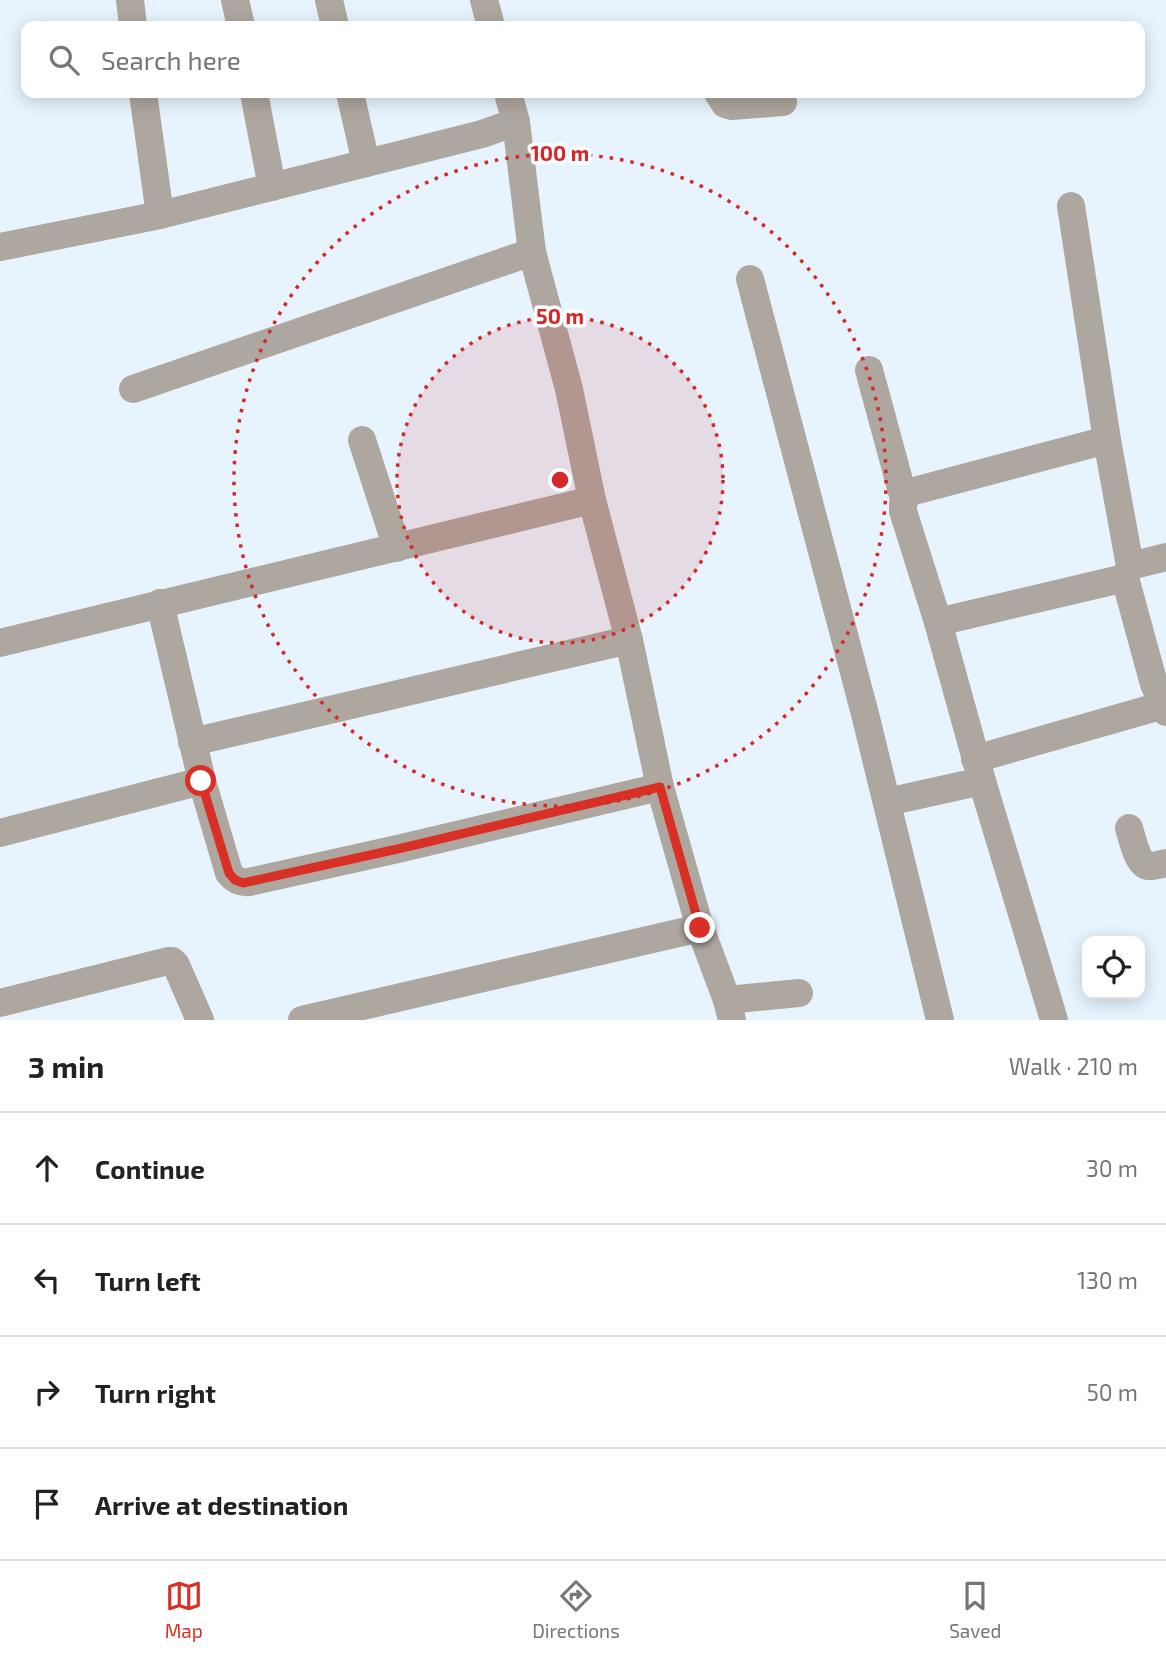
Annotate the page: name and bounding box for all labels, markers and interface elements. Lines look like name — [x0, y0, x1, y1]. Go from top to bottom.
search box — [21, 21, 1145, 98]
icon: search — [45, 41, 83, 79]
text: Search here — [101, 44, 241, 75]
text: 100 m — [531, 140, 589, 165]
text: 50 m — [536, 303, 584, 328]
centre of rings — [548, 468, 572, 492]
route start — [185, 765, 216, 796]
route end — [684, 912, 715, 943]
map controls — [1082, 936, 1145, 999]
button: locate — [1082, 936, 1145, 999]
text: 3 min — [28, 1048, 104, 1084]
text: Walk · 210 m — [1009, 1052, 1138, 1080]
icon: ahead — [28, 1149, 66, 1187]
text: Continue — [95, 1153, 205, 1184]
text: 30 m — [1086, 1154, 1138, 1182]
icon: left — [28, 1261, 66, 1299]
text: Turn left — [95, 1265, 201, 1296]
text: 130 m — [1077, 1266, 1138, 1294]
icon: right — [28, 1373, 66, 1411]
text: Turn right — [95, 1377, 216, 1408]
text: 50 m — [1087, 1378, 1138, 1406]
icon: arrive — [28, 1485, 66, 1523]
text: Arrive at destination — [95, 1489, 348, 1520]
tab: Map — [165, 1577, 203, 1642]
tab: Directions — [532, 1577, 620, 1642]
tab: Saved — [949, 1577, 1001, 1642]

